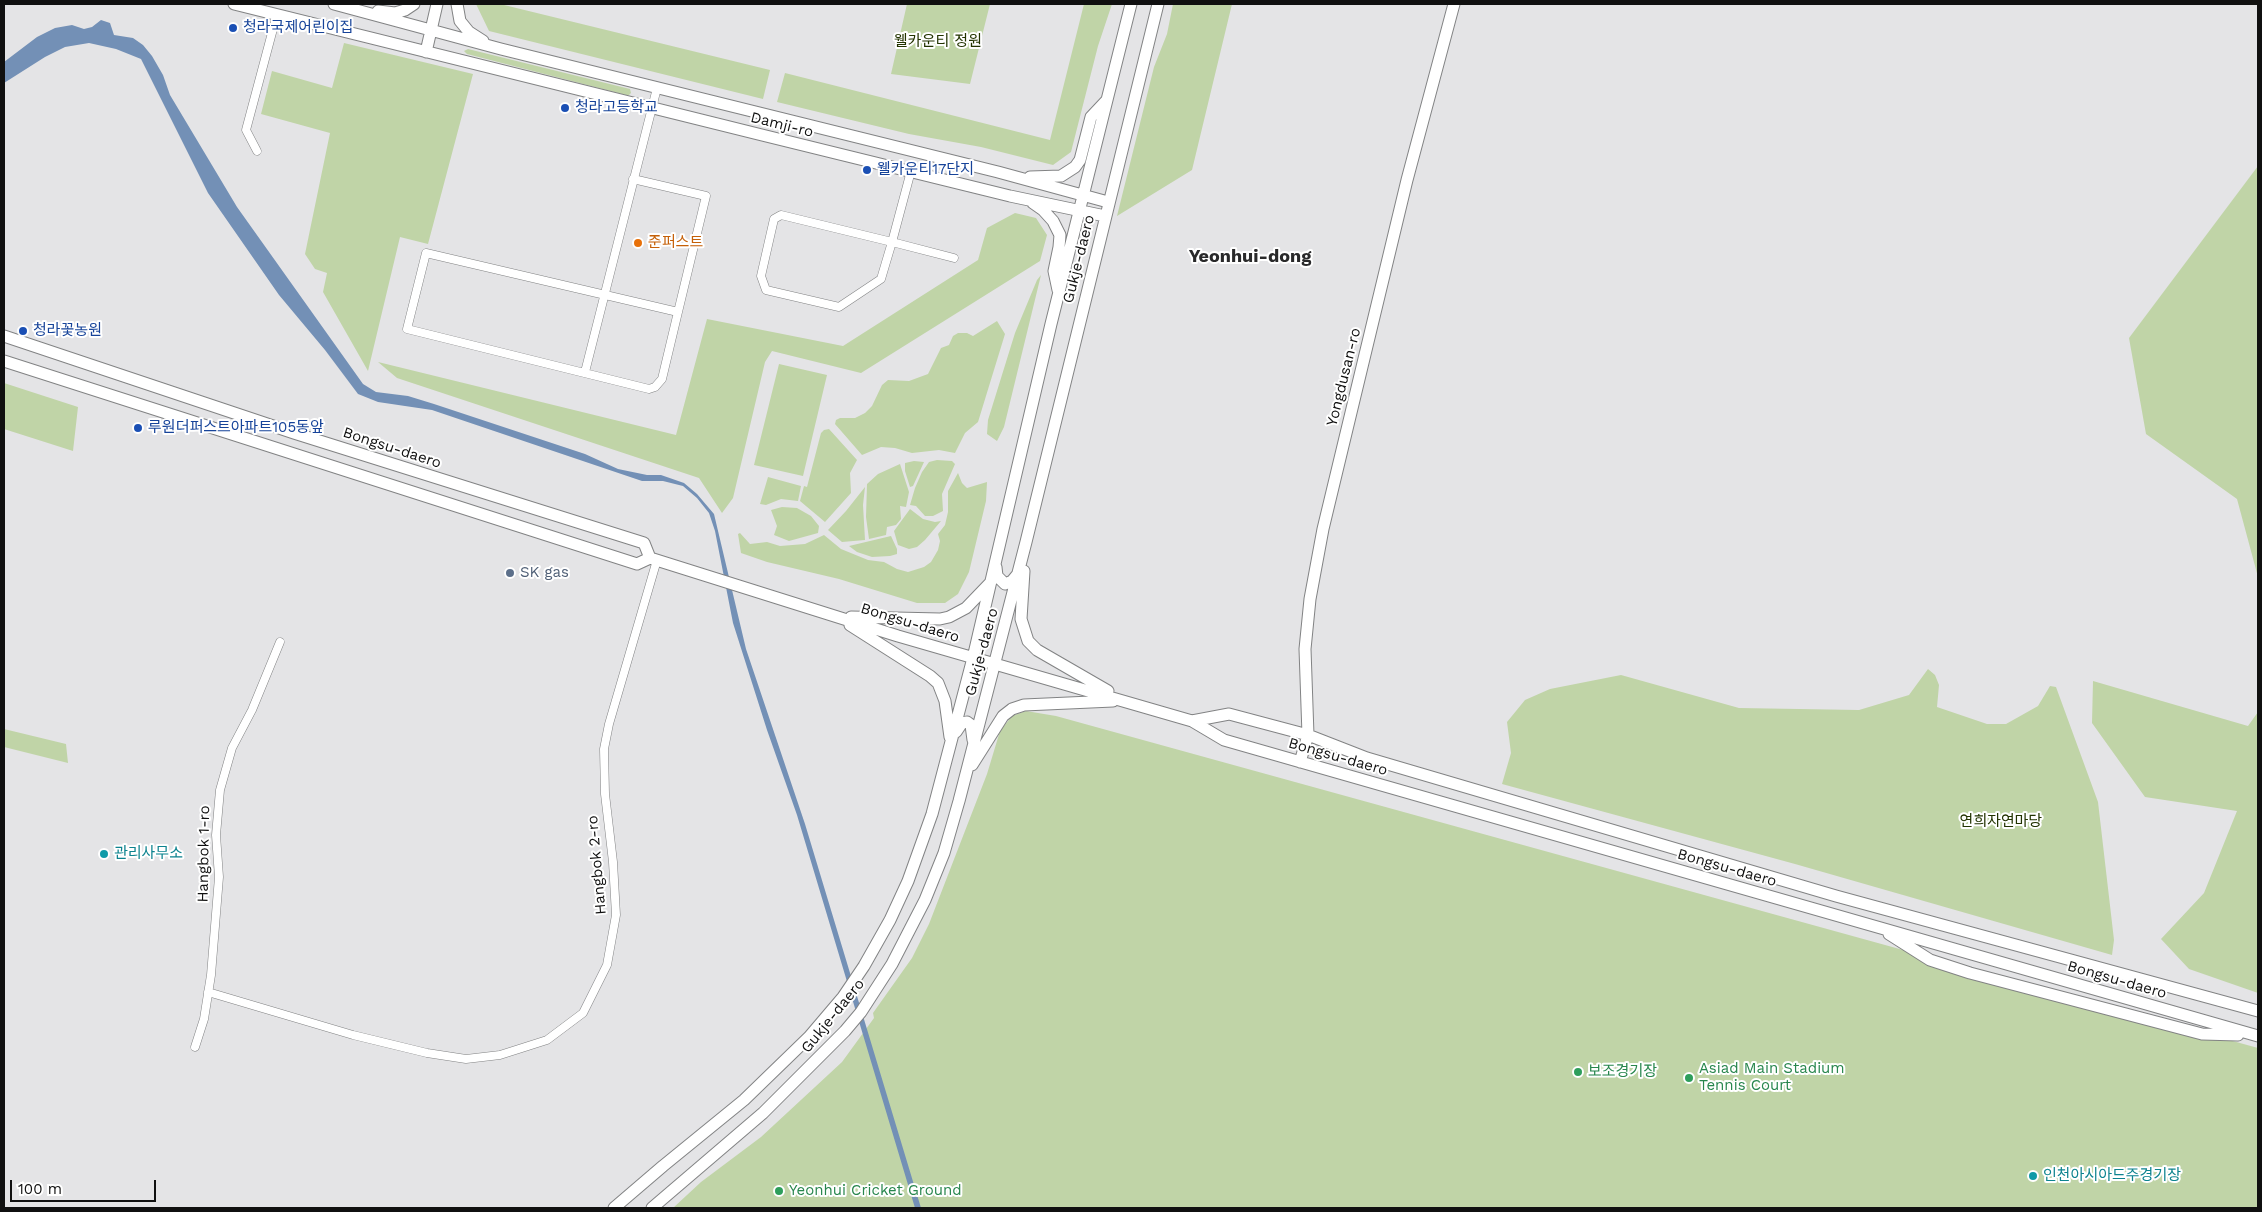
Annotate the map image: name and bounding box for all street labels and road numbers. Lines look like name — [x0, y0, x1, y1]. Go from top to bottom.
street label: Damji-ro — [749, 109, 815, 141]
street label: Gukje-daero — [1059, 213, 1099, 305]
street label: Yongdusan-ro — [1323, 326, 1365, 428]
street label: Bongsu-daero — [341, 424, 443, 472]
street label: Bongsu-daero — [858, 599, 962, 647]
street label: Gukje-daero — [962, 606, 1002, 698]
street label: Bongsu-daero — [1286, 734, 1390, 780]
street label: Hangbok 1-ro — [194, 805, 214, 903]
street label: Hangbok 2-ro — [584, 815, 610, 915]
street label: Bongsu-daero — [1675, 845, 1779, 891]
street label: Bongsu-daero — [2065, 957, 2169, 1003]
street label: Gukje-daero — [798, 975, 868, 1057]

